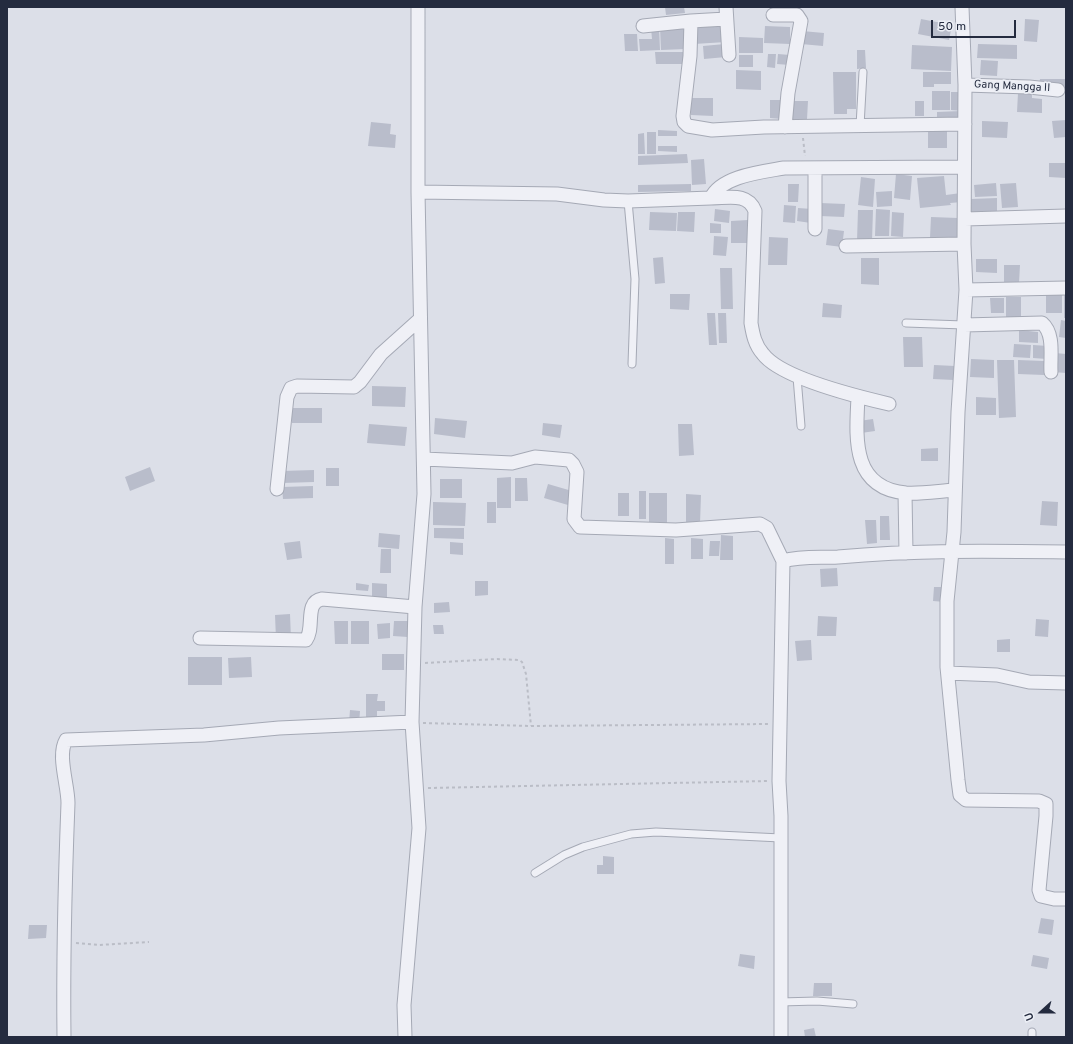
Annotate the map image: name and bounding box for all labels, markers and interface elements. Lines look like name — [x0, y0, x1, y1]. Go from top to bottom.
scale bar — [933, 12, 1018, 38]
text: 50 m — [938, 19, 966, 35]
street label: Gang Mangga II — [974, 78, 1050, 96]
north arrow — [1021, 992, 1061, 1032]
text: U — [1022, 1010, 1038, 1022]

